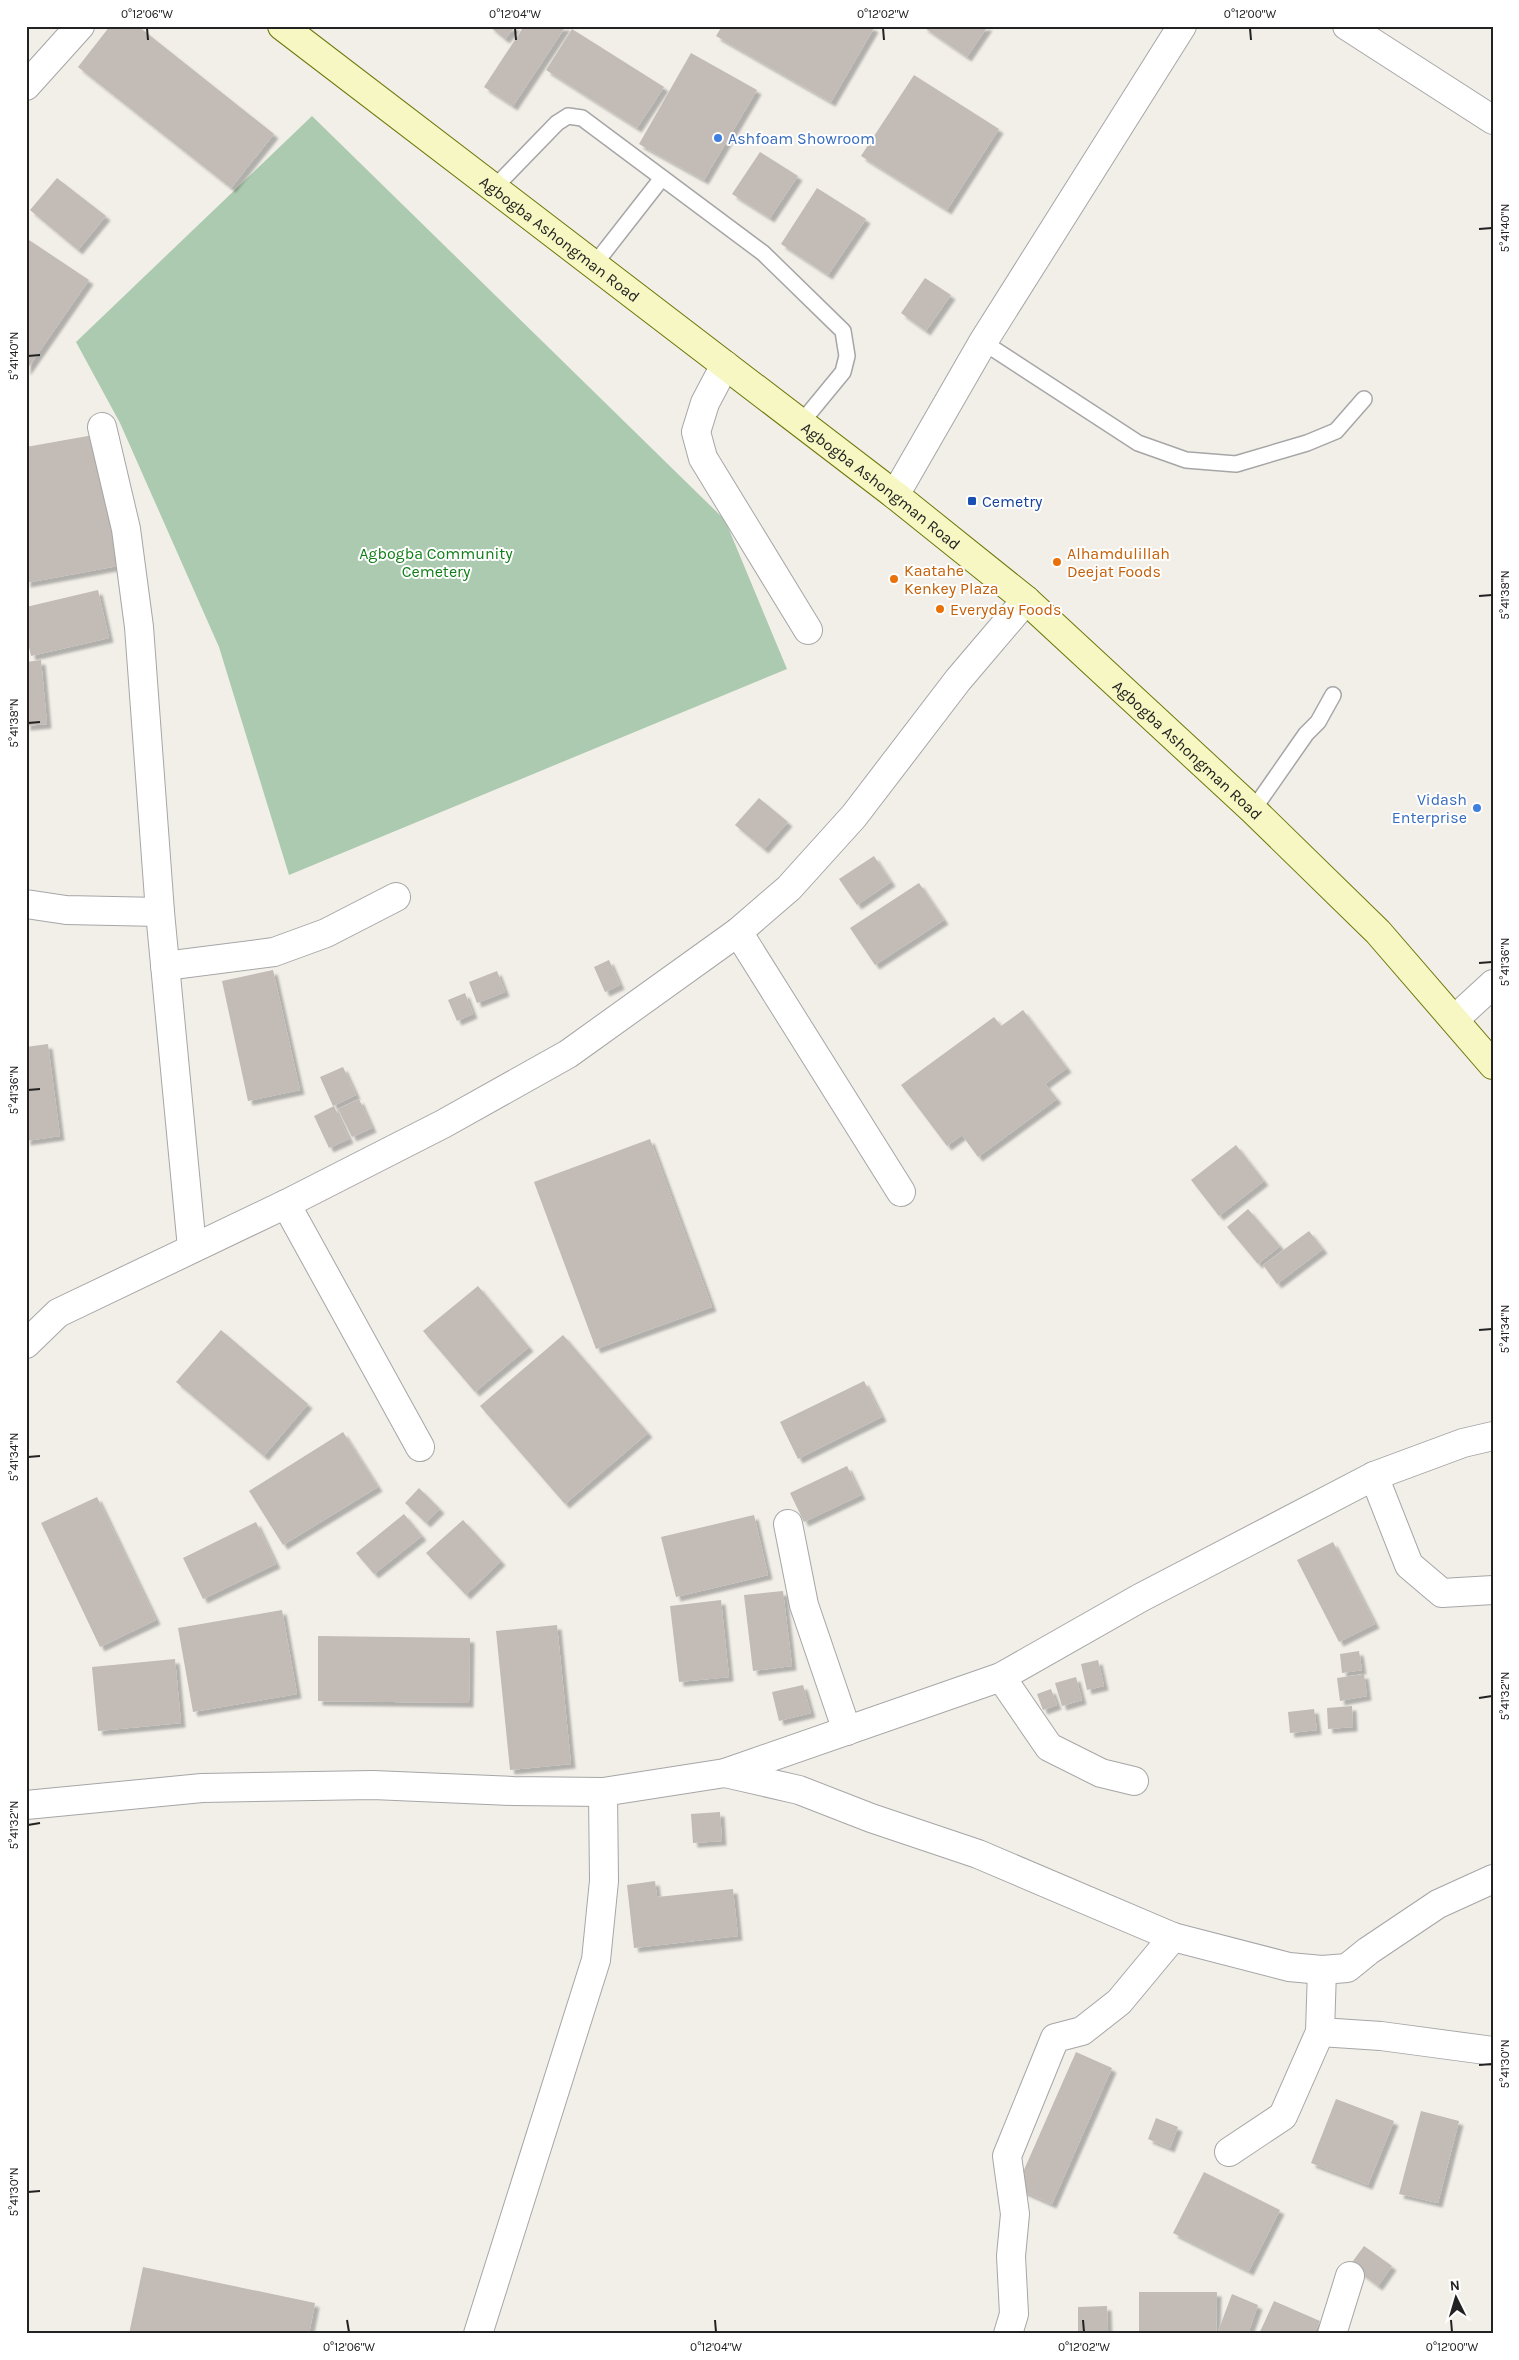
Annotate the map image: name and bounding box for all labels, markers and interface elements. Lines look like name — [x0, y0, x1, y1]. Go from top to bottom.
text: 0°12'06"W — [121, 7, 173, 21]
text: 0°12'04"W — [489, 7, 541, 21]
text: 0°12'02"W — [857, 7, 909, 21]
text: 0°12'00"W — [1224, 7, 1276, 21]
place label: Ashfoam Showroom — [728, 129, 875, 148]
marker: Ashfoam Showroom — [712, 132, 724, 144]
street label: Agbogba Ashongman Road — [476, 171, 644, 306]
text: 5°41'40"N — [1498, 204, 1512, 252]
text: 5°41'40"N — [7, 332, 21, 380]
street label: Agbogba Ashongman Road — [798, 418, 964, 553]
place label: Cemetry — [982, 492, 1043, 511]
marker: Cemetry — [966, 495, 978, 507]
park label: Agbogba Community Cemetery — [359, 544, 513, 581]
place label: Alhamdulillah Deejat Foods — [1067, 544, 1170, 581]
marker: Alhamdulillah Deejat Foods — [1051, 556, 1063, 568]
place label: Kaatahe Kenkey Plaza — [904, 561, 999, 598]
text: 5°41'38"N — [1498, 570, 1512, 620]
marker: Kaatahe Kenkey Plaza — [888, 573, 900, 585]
place label: Everyday Foods — [950, 600, 1061, 619]
marker: Everyday Foods — [934, 603, 946, 615]
street label: Agbogba Ashongman Road — [1109, 676, 1266, 823]
text: 5°41'38"N — [7, 698, 21, 748]
place label: Vidash Enterprise — [1392, 790, 1467, 827]
marker: Vidash Enterprise — [1471, 802, 1483, 814]
text: 5°41'36"N — [1498, 938, 1512, 986]
text: 5°41'36"N — [7, 1066, 21, 1114]
text: 5°41'34"N — [1498, 1305, 1512, 1353]
text: 5°41'34"N — [7, 1433, 21, 1481]
text: 5°41'32"N — [1498, 1671, 1512, 1721]
text: 5°41'32"N — [7, 1800, 21, 1850]
text: 5°41'30"N — [1498, 2039, 1512, 2089]
text: 5°41'30"N — [7, 2167, 21, 2217]
north arrow — [1432, 2272, 1482, 2322]
text: N — [1449, 2277, 1461, 2294]
text: 0°12'06"W — [323, 2340, 375, 2354]
text: 0°12'04"W — [690, 2340, 742, 2354]
text: 0°12'02"W — [1058, 2340, 1110, 2354]
text: 0°12'00"W — [1426, 2340, 1478, 2354]

